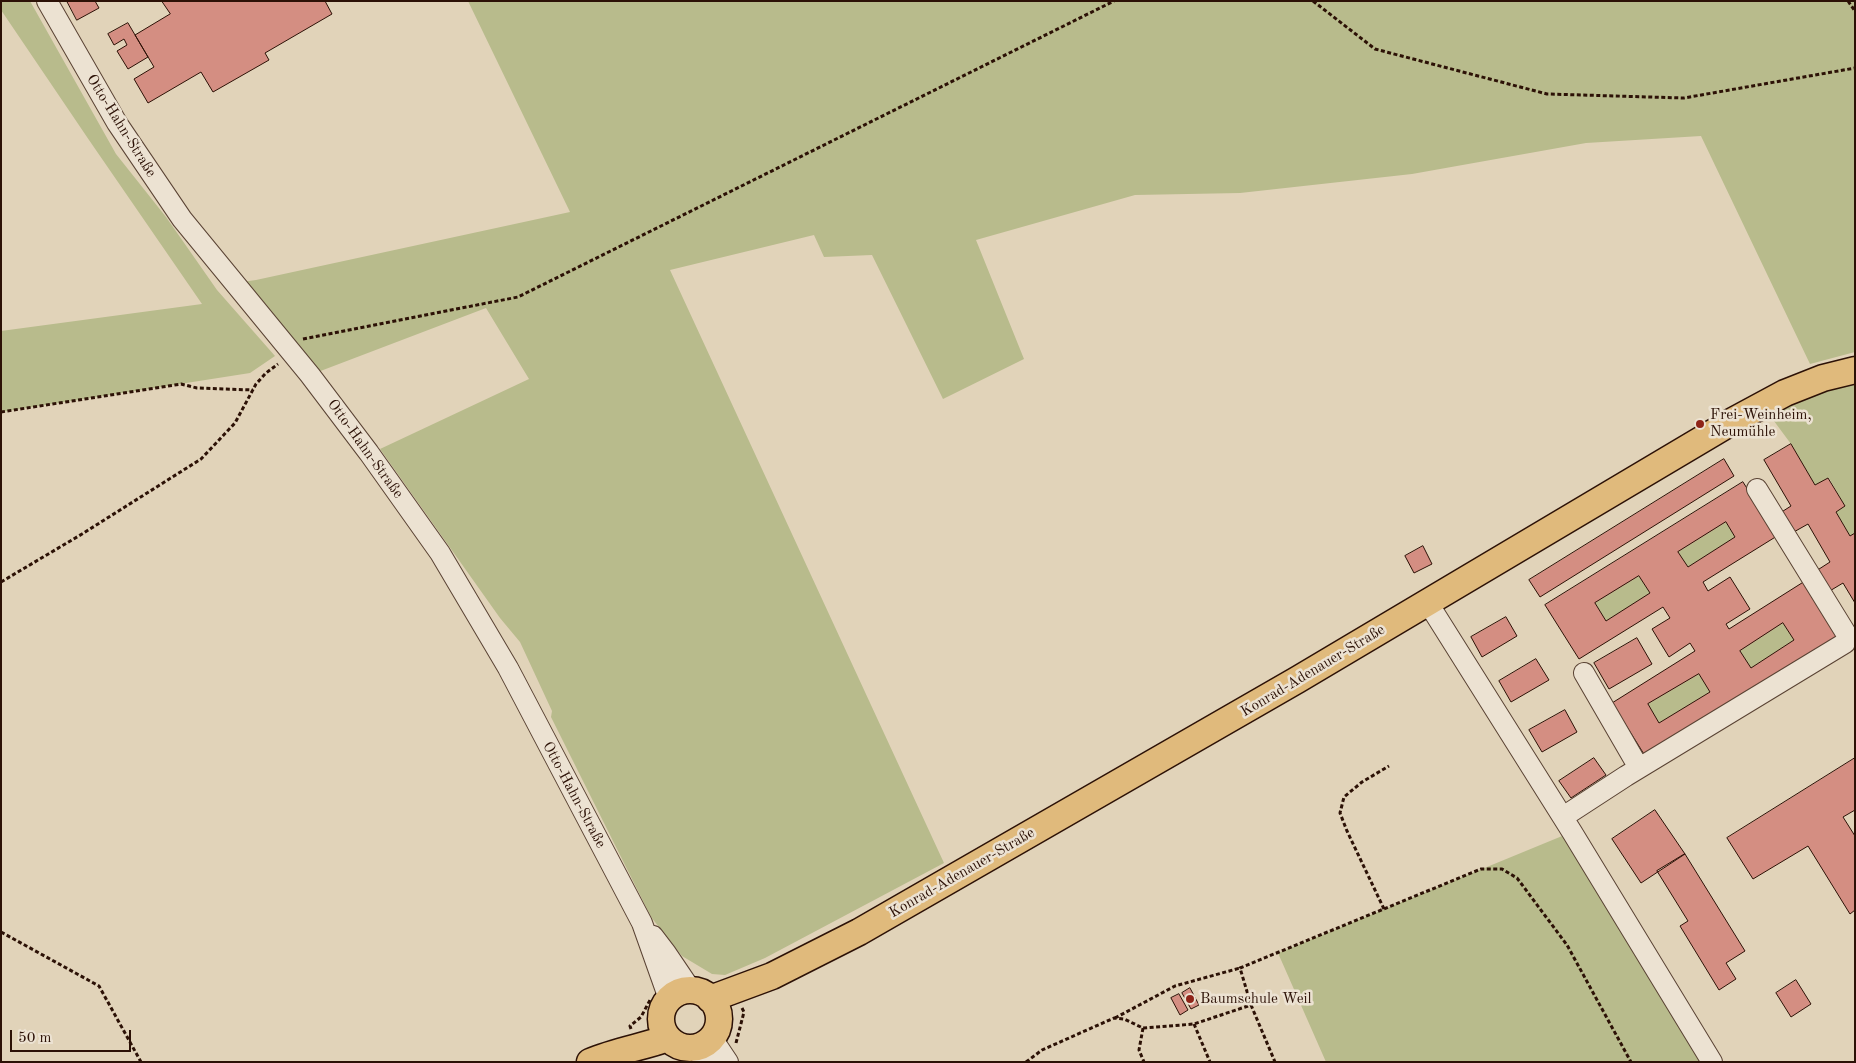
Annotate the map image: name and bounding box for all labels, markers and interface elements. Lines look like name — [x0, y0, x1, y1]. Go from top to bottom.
street label: Otto-Hahn-Straße — [82, 71, 160, 181]
street label: Otto-Hahn-Straße — [323, 396, 407, 502]
place label: Frei-Weinheim, Neumühle — [1710, 406, 1812, 441]
marker: Frei-Weinheim, Neumühle — [1694, 418, 1706, 430]
street label: Konrad-Adenauer-Straße — [1238, 621, 1388, 721]
street label: Otto-Hahn-Straße — [538, 739, 610, 851]
street label: Konrad-Adenauer-Straße — [886, 824, 1038, 922]
place label: Baumschule Weil — [1200, 990, 1312, 1008]
marker: Baumschule Weil — [1184, 993, 1196, 1005]
scale bar — [12, 1020, 134, 1052]
text: 50 m — [18, 1031, 52, 1046]

